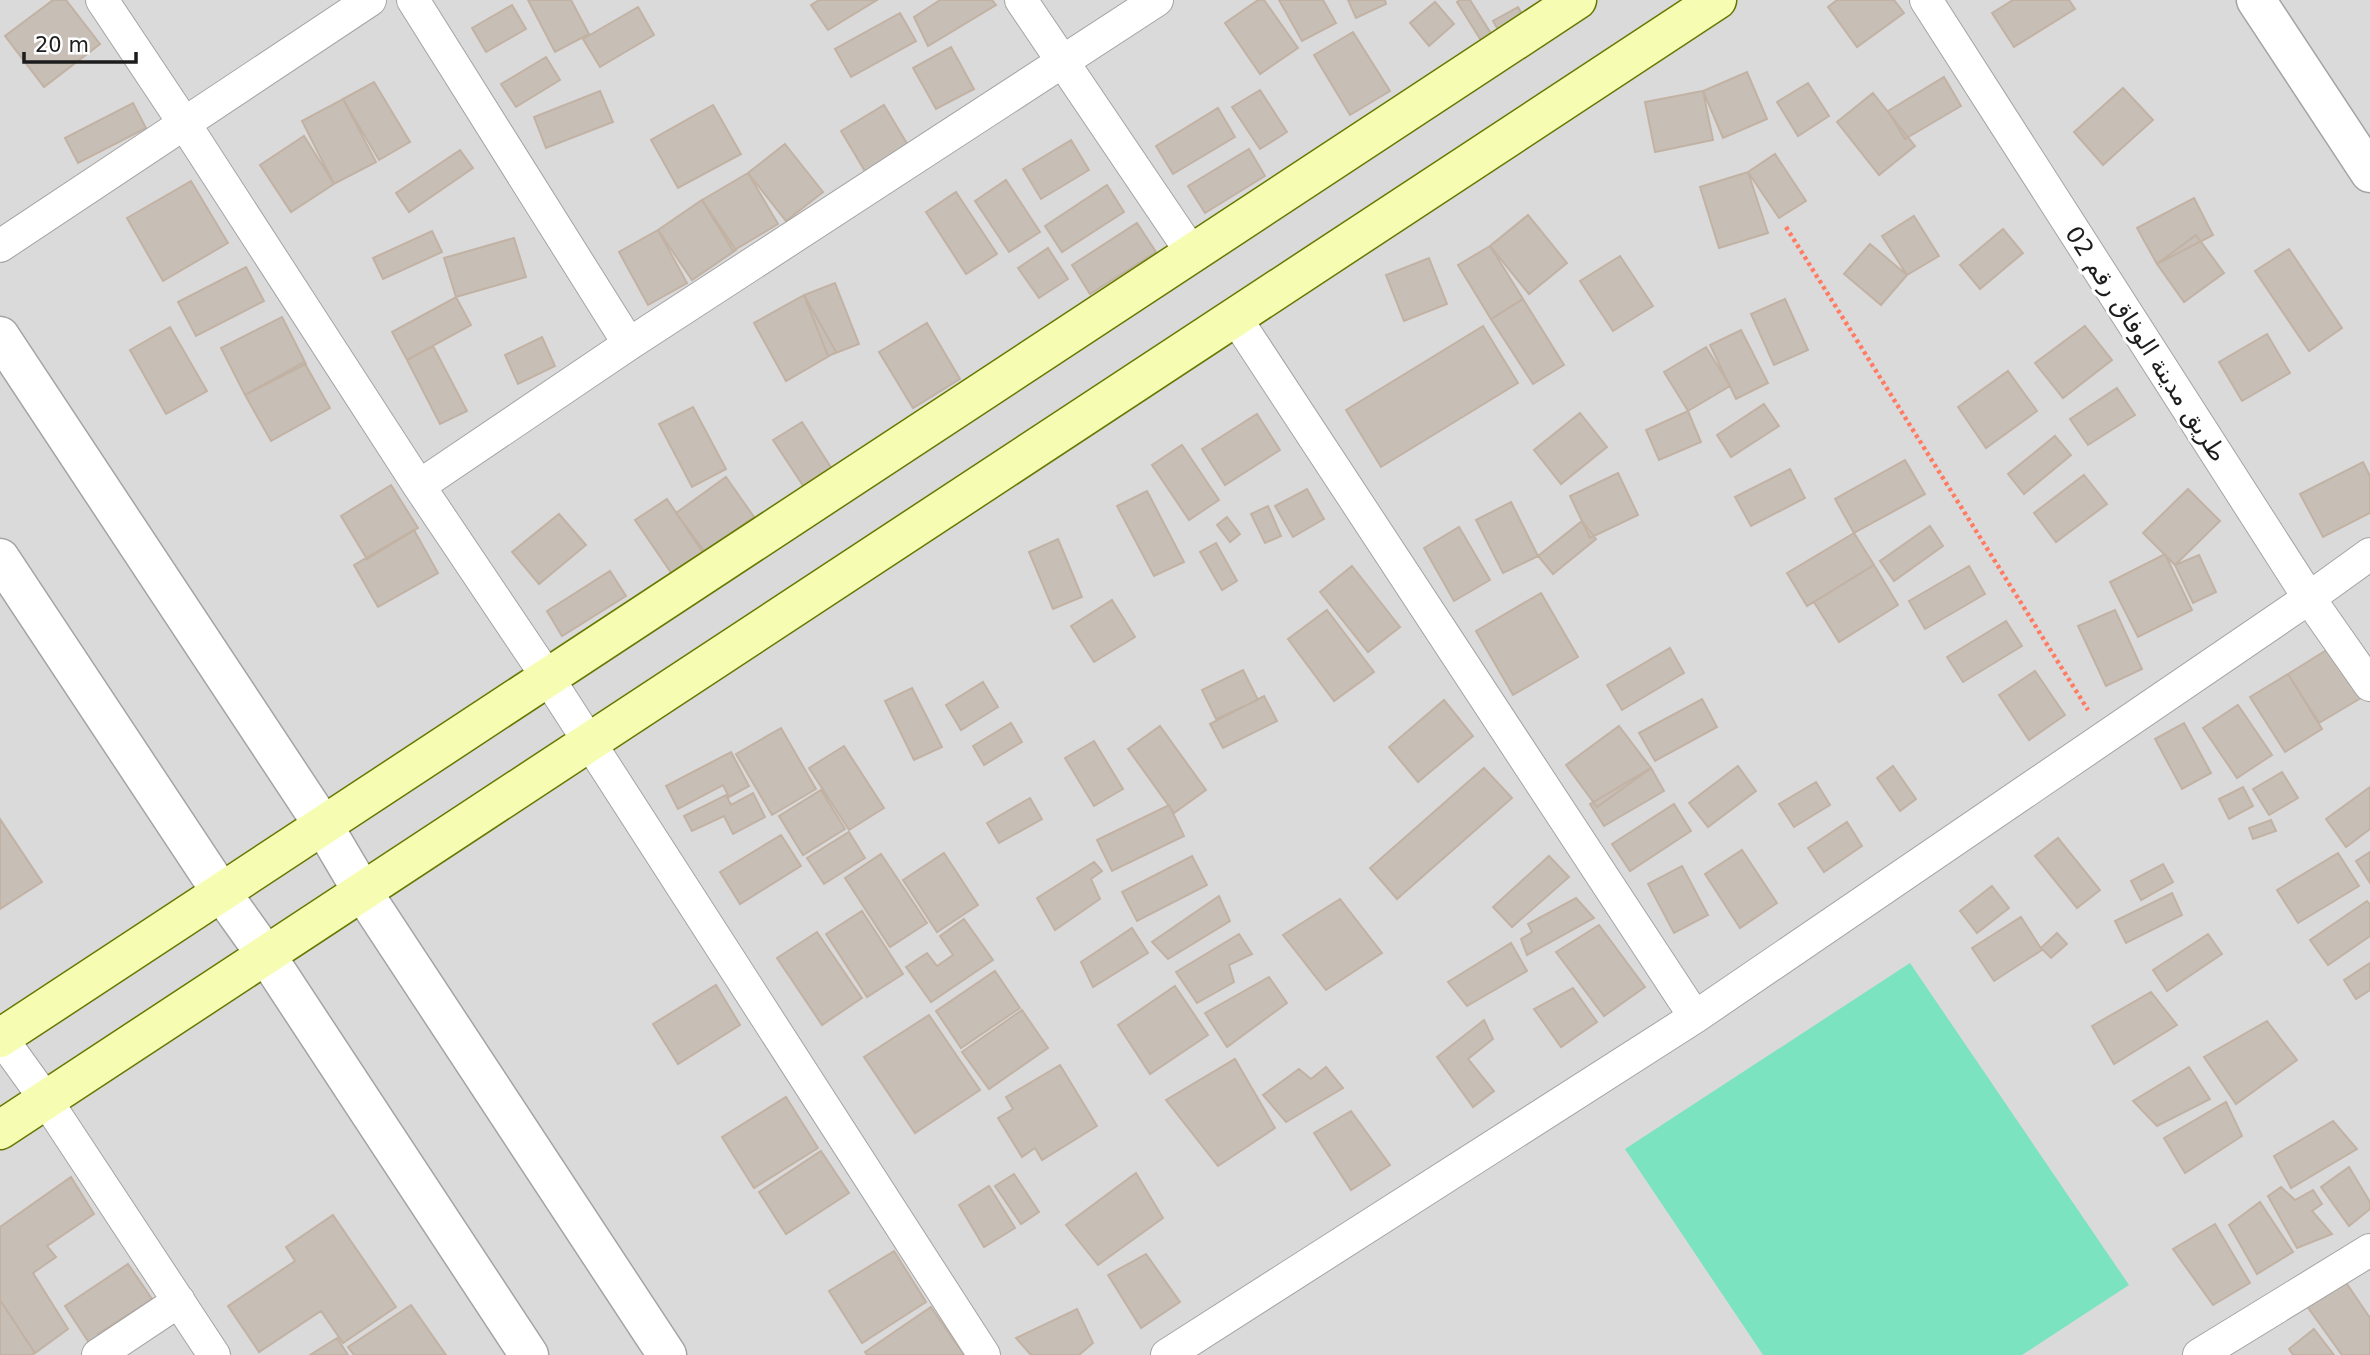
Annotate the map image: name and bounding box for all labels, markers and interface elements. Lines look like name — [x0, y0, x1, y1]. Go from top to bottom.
scale bar — [24, 21, 136, 65]
text: 20 m — [35, 33, 89, 57]
street label: طريق مدينة الوفاق رقم 02 — [2059, 221, 2233, 467]

